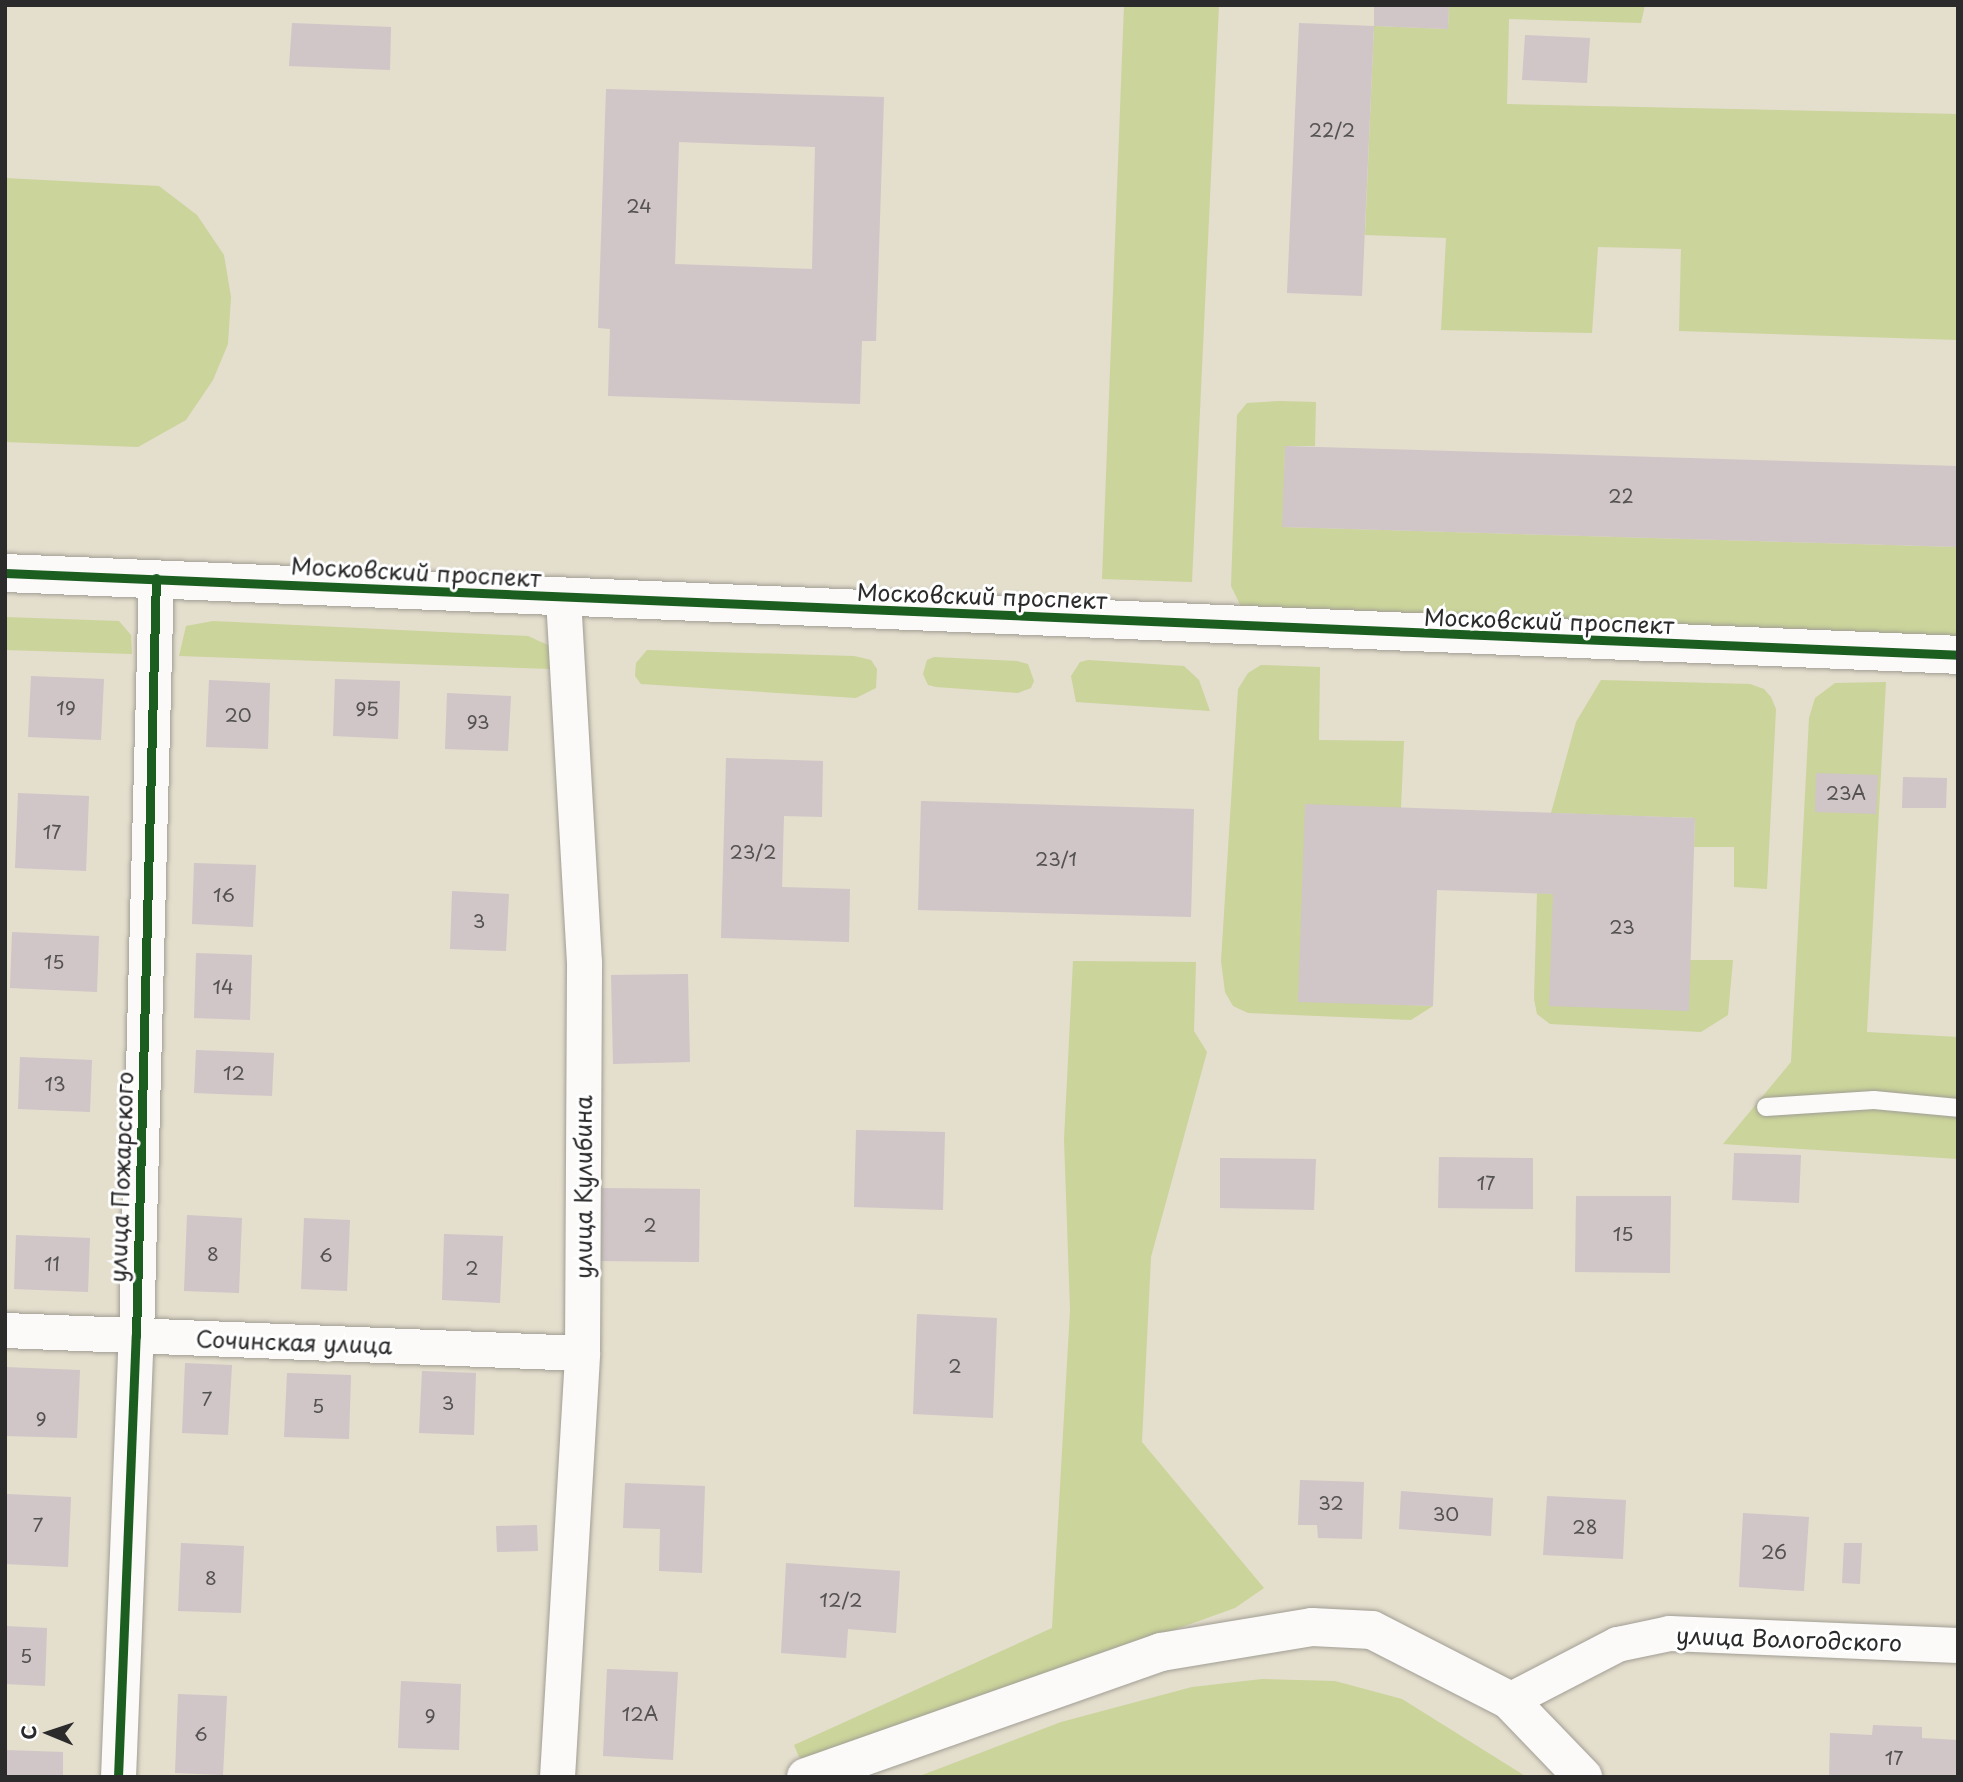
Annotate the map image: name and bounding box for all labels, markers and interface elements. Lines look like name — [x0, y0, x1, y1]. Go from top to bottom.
house number: 22/2 — [1309, 119, 1355, 141]
house number: 24 — [626, 195, 652, 217]
house number: 22 — [1608, 485, 1634, 507]
street label: Московский проспект — [290, 552, 542, 592]
street label: Московский проспект — [856, 578, 1108, 614]
street label: Московский проспект — [1423, 603, 1675, 639]
house number: 19 — [56, 697, 76, 719]
house number: 95 — [355, 698, 379, 720]
house number: 20 — [224, 704, 252, 726]
house number: 93 — [466, 711, 490, 733]
house number: 23А — [1826, 782, 1866, 804]
house number: 17 — [43, 821, 61, 843]
house number: 23/2 — [730, 841, 776, 863]
house number: 23/1 — [1035, 848, 1077, 870]
house number: 16 — [213, 884, 235, 906]
house number: 3 — [473, 910, 485, 932]
house number: 23 — [1609, 916, 1635, 938]
house number: 15 — [44, 951, 64, 973]
house number: 14 — [212, 976, 234, 998]
house number: 12 — [223, 1062, 245, 1084]
street label: улица Пожарского — [103, 1070, 139, 1284]
house number: 13 — [44, 1073, 66, 1095]
street label: улица Кулибина — [569, 1095, 597, 1279]
house number: 17 — [1477, 1172, 1495, 1194]
house number: 2 — [643, 1214, 657, 1236]
house number: 15 — [1613, 1223, 1633, 1245]
house number: 8 — [207, 1243, 219, 1265]
house number: 6 — [319, 1244, 333, 1266]
house number: 11 — [44, 1253, 60, 1275]
house number: 2 — [465, 1257, 479, 1279]
street label: Сочинская улица — [195, 1325, 393, 1359]
house number: 2 — [948, 1355, 962, 1377]
house number: 7 — [202, 1388, 212, 1410]
house number: 3 — [442, 1392, 454, 1414]
house number: 5 — [312, 1395, 324, 1417]
house number: 9 — [35, 1408, 47, 1430]
house number: 32 — [1318, 1492, 1344, 1514]
house number: 30 — [1433, 1503, 1459, 1525]
house number: 7 — [33, 1514, 43, 1536]
house number: 28 — [1572, 1516, 1598, 1538]
house number: 26 — [1761, 1541, 1787, 1563]
house number: 8 — [205, 1567, 217, 1589]
house number: 12/2 — [819, 1589, 863, 1611]
street label: улица Вологодского — [1675, 1621, 1903, 1657]
house number: 5 — [20, 1645, 32, 1667]
north arrow — [14, 1698, 84, 1768]
house number: 12А — [622, 1703, 658, 1725]
house number: 9 — [424, 1705, 436, 1727]
house number: 6 — [194, 1723, 208, 1745]
text: С — [14, 1725, 42, 1740]
house number: 17 — [1885, 1747, 1903, 1769]

